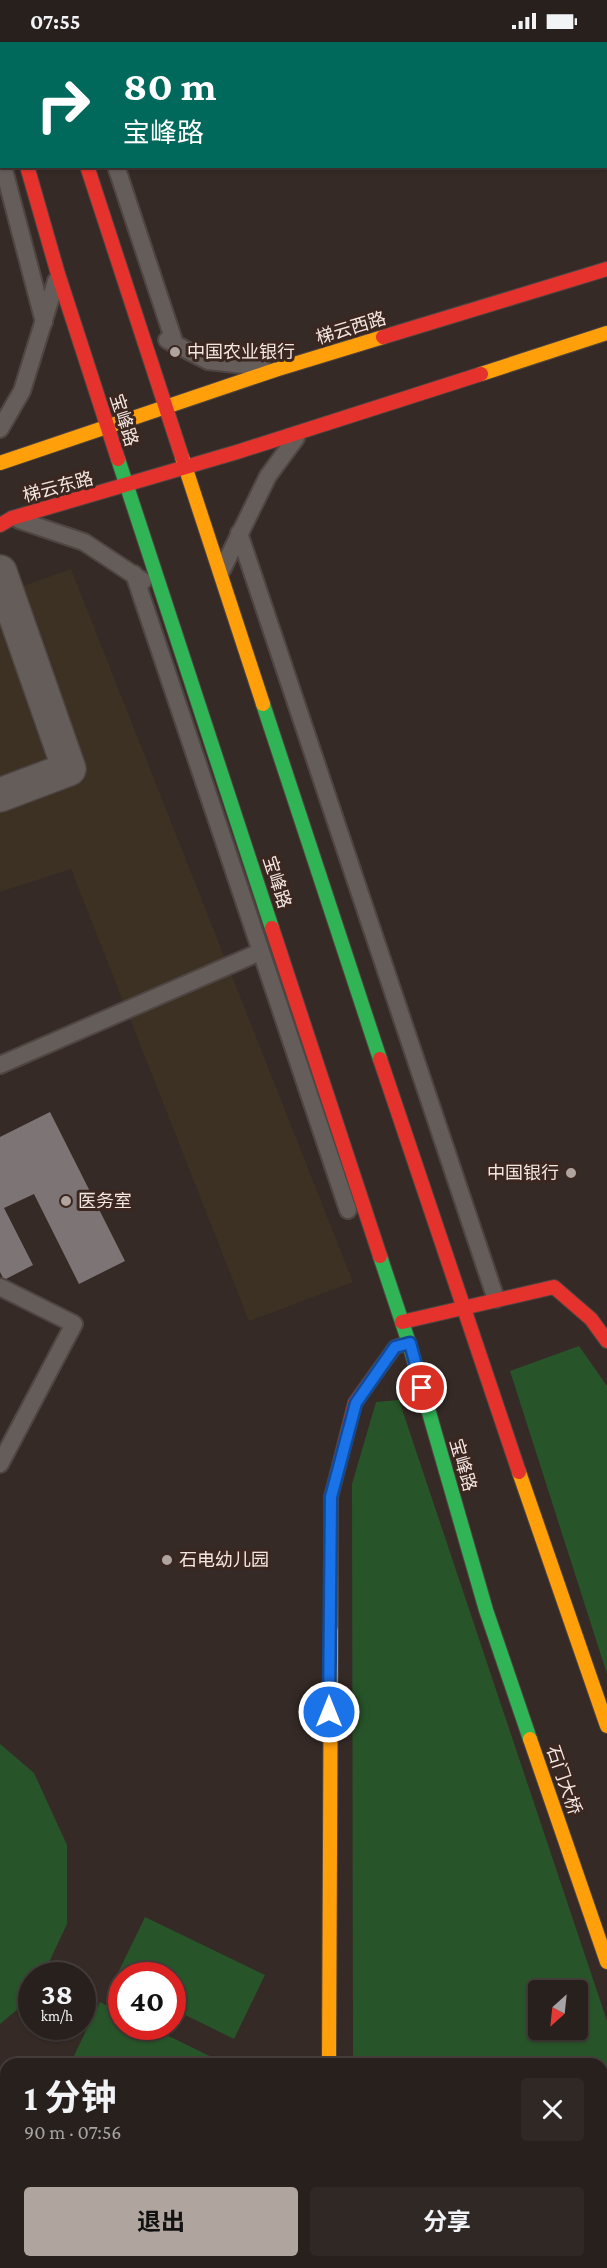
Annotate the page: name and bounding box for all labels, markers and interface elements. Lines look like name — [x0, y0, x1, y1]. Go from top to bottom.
text: 07:55 — [30, 9, 80, 34]
text: 80 m — [123, 62, 217, 109]
icon: right — [24, 66, 102, 144]
text: 宝峰路 — [123, 118, 204, 148]
street label: 梯云西路 — [314, 308, 388, 348]
place label: 中国农业银行 — [187, 342, 295, 362]
marker: 中国农业银行 — [168, 345, 182, 359]
street label: 宝峰路 — [106, 391, 142, 449]
street label: 梯云东路 — [21, 468, 95, 506]
street label: 宝峰路 — [259, 853, 295, 911]
place label: 中国银行 — [487, 1163, 559, 1183]
marker: 中国银行 — [564, 1166, 578, 1180]
place label: 医务室 — [78, 1191, 132, 1211]
marker: 医务室 — [59, 1194, 73, 1208]
pin — [396, 1362, 447, 1413]
icon: arrive — [405, 1371, 438, 1404]
street label: 宝峰路 — [446, 1436, 480, 1494]
place label: 石电幼儿园 — [179, 1550, 269, 1570]
marker: 石电幼儿园 — [160, 1553, 174, 1567]
position arrow — [297, 1680, 361, 1744]
street label: 石门大桥 — [543, 1743, 585, 1817]
speed limit sign: 40 — [108, 1962, 186, 2040]
text: 38 — [41, 1977, 73, 2010]
north arrow — [528, 1980, 588, 2040]
map controls — [528, 1980, 588, 2040]
text: km/h — [41, 2008, 73, 2024]
text: 1 分钟 — [24, 2078, 116, 2118]
button: close — [521, 2078, 584, 2141]
text: 90 m · 07:56 — [24, 2121, 122, 2143]
button: 退出 — [24, 2187, 298, 2256]
button: 分享 — [310, 2187, 584, 2256]

